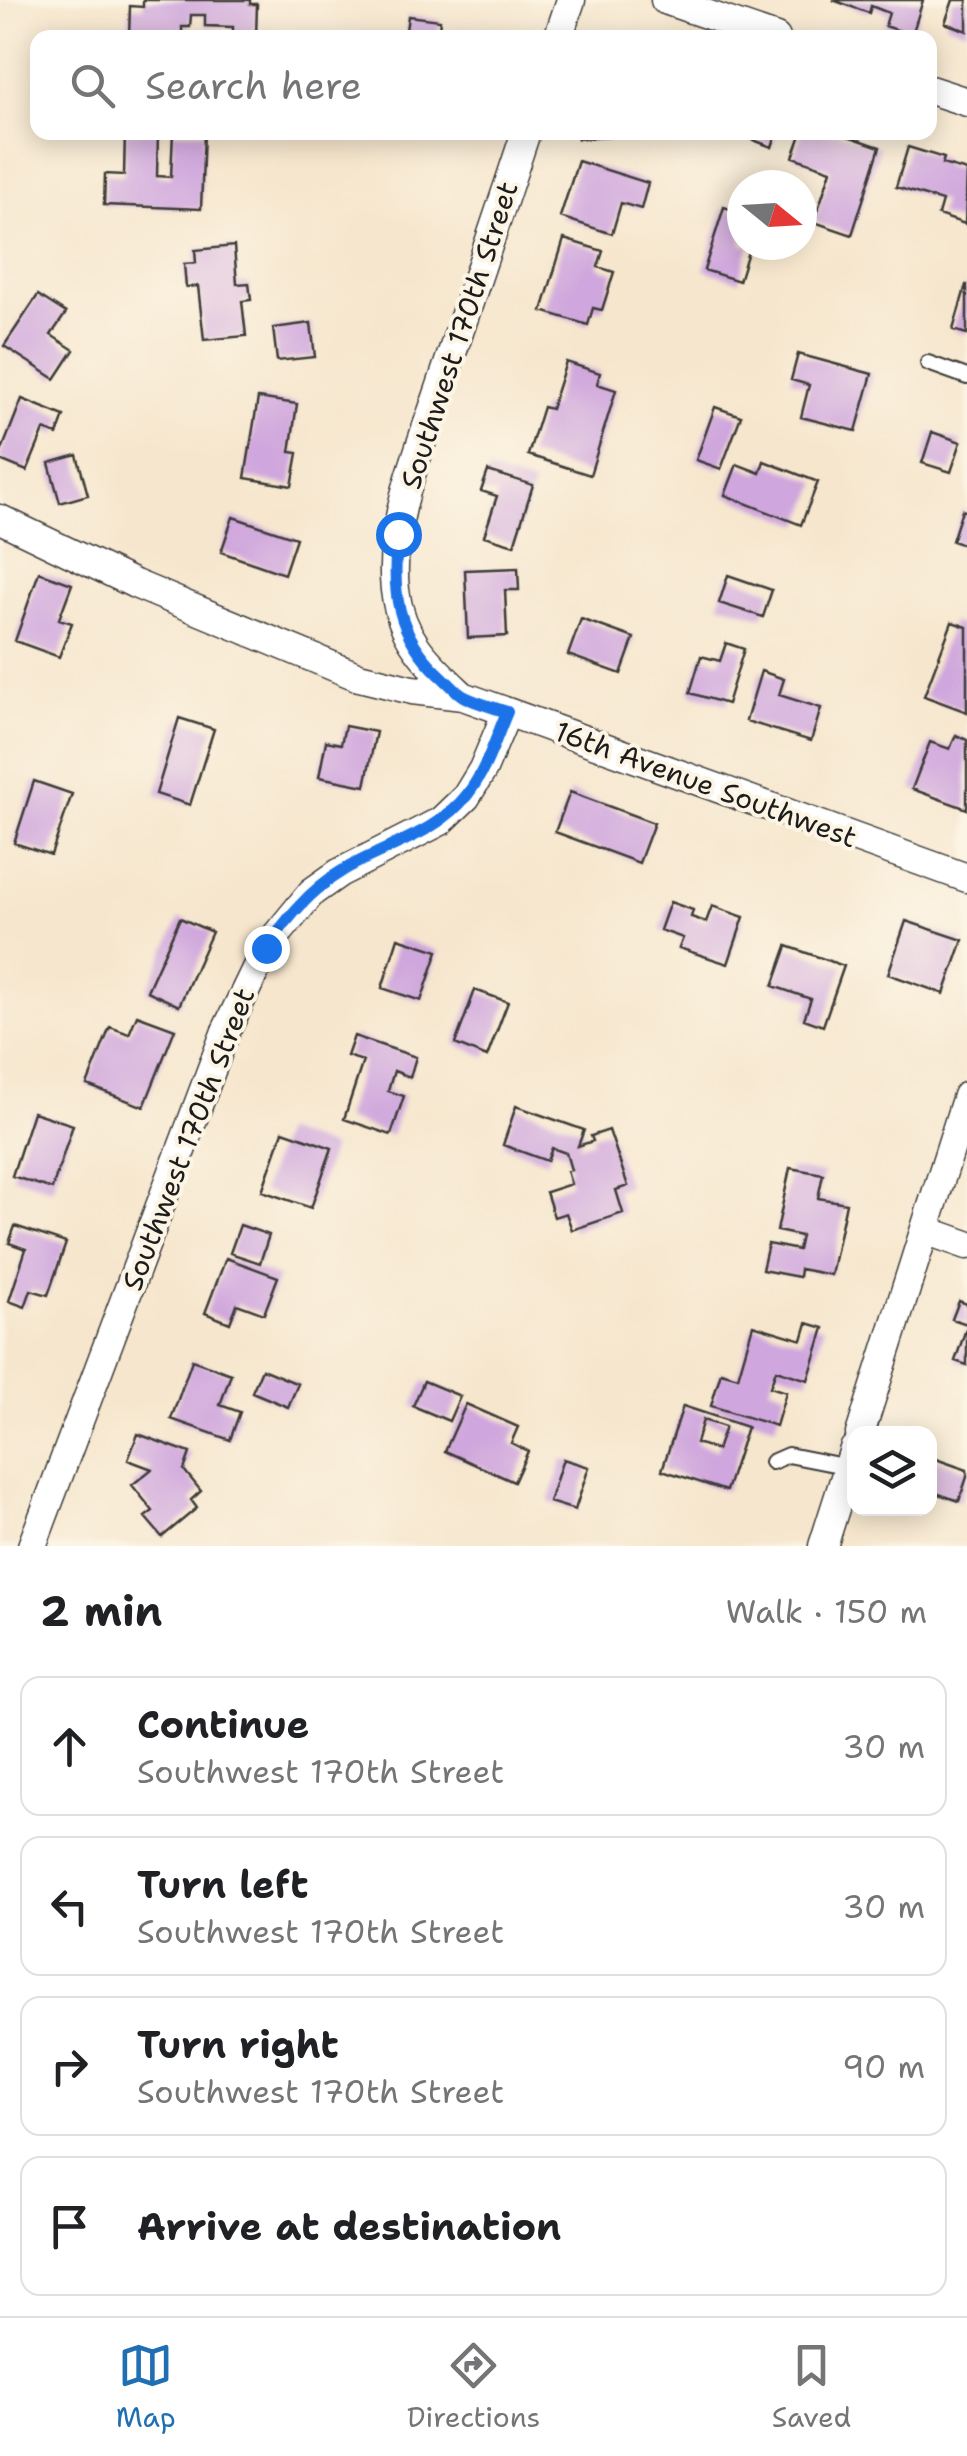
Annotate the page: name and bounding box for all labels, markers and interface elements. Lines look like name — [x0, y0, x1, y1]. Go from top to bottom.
search box — [30, 30, 937, 140]
icon: search — [65, 58, 120, 113]
text: Search here — [145, 60, 362, 111]
north arrow — [727, 170, 817, 260]
street label: Southwest 170th Street — [391, 176, 527, 494]
route start — [376, 512, 422, 558]
street label: 16th Avenue Southwest — [550, 712, 862, 856]
route end — [244, 926, 290, 972]
street label: Southwest 170th Street — [113, 982, 263, 1296]
map controls — [847, 1426, 937, 1516]
button: layers — [847, 1426, 937, 1516]
text: 2 min — [40, 1583, 162, 1639]
text: Walk · 150 m — [726, 1590, 927, 1633]
text: Continue — [137, 1699, 309, 1750]
icon: ahead — [42, 1719, 97, 1774]
text: 30 m — [842, 1725, 925, 1768]
text: Southwest 170th Street — [137, 1750, 504, 1793]
text: Turn left — [137, 1859, 309, 1910]
icon: left — [42, 1879, 97, 1934]
text: 30 m — [842, 1885, 925, 1928]
text: Southwest 170th Street — [137, 1910, 504, 1953]
text: Turn right — [137, 2019, 339, 2070]
icon: right — [42, 2039, 97, 2094]
text: 90 m — [842, 2045, 925, 2088]
text: Southwest 170th Street — [137, 2070, 504, 2113]
icon: arrive — [42, 2199, 97, 2254]
text: Arrive at destination — [137, 2201, 561, 2252]
tab: Map — [116, 2338, 176, 2436]
tab: Directions — [407, 2338, 540, 2436]
tab: Saved — [772, 2338, 851, 2436]

